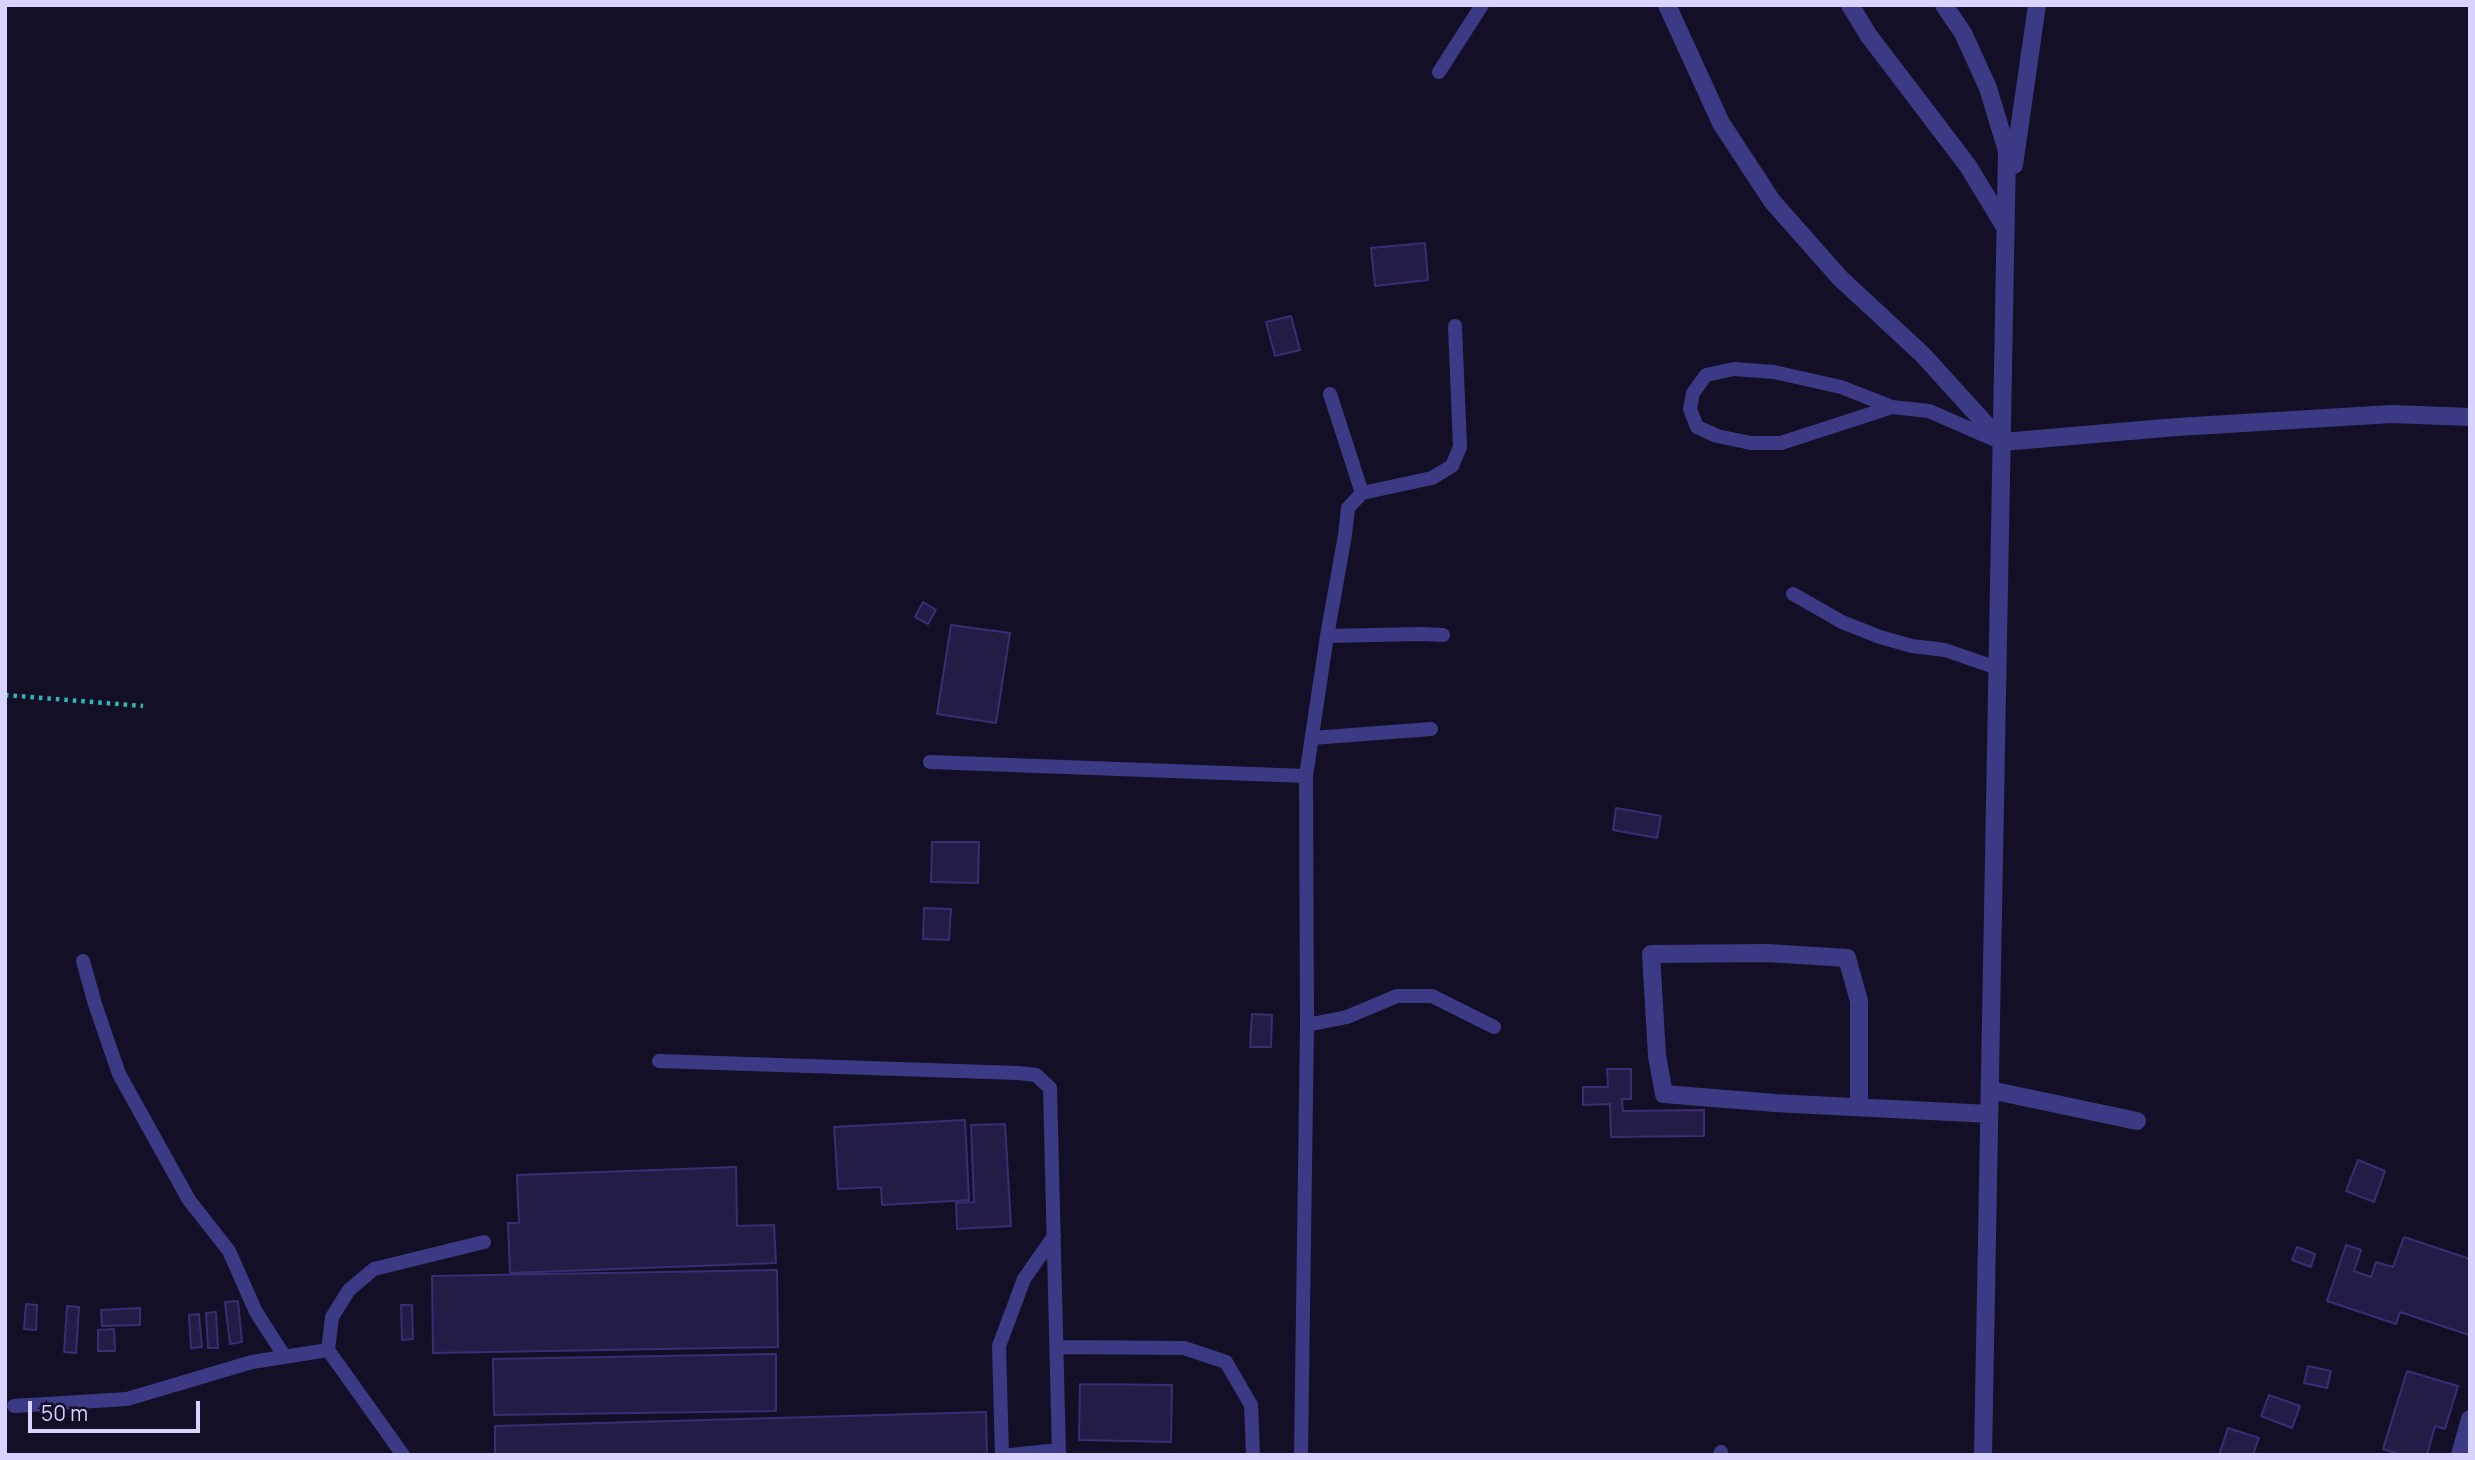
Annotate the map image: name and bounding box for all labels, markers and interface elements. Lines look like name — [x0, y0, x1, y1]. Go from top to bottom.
scale bar — [32, 1386, 203, 1430]
text: 50 m — [41, 1399, 88, 1427]

